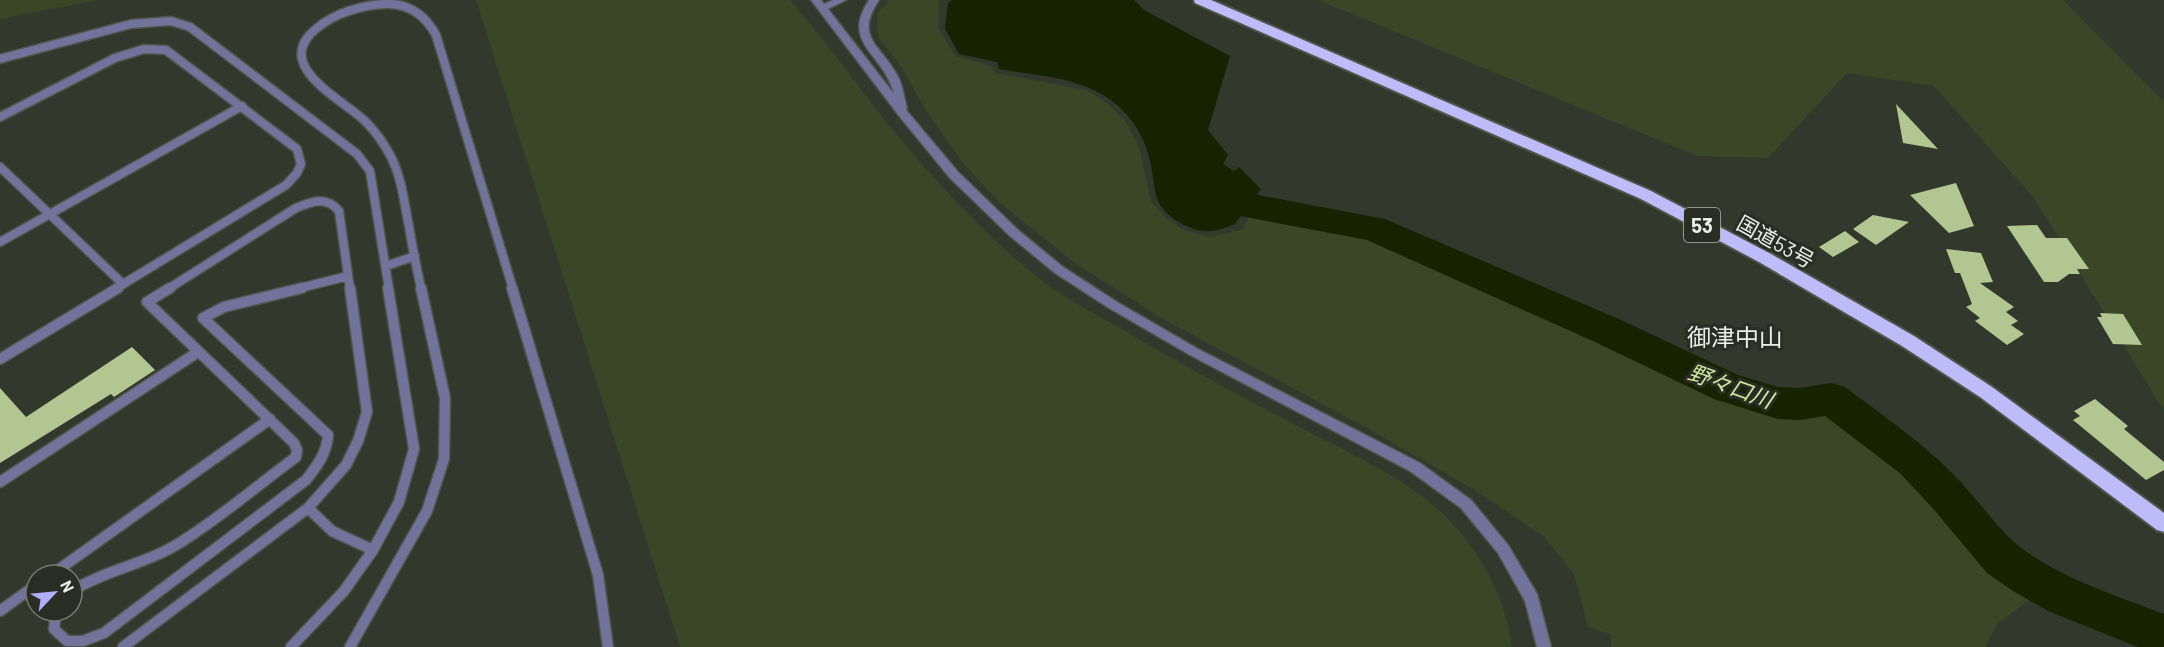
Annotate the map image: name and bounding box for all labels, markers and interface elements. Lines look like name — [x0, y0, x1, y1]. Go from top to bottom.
road number: 53 — [1684, 208, 1720, 242]
street label: 国道53号 — [1733, 210, 1819, 272]
district label: 御津中山 — [1687, 322, 1783, 351]
water label: 野々口川 — [1685, 358, 1779, 413]
north arrow — [24, 563, 84, 623]
text: N — [57, 577, 79, 595]

